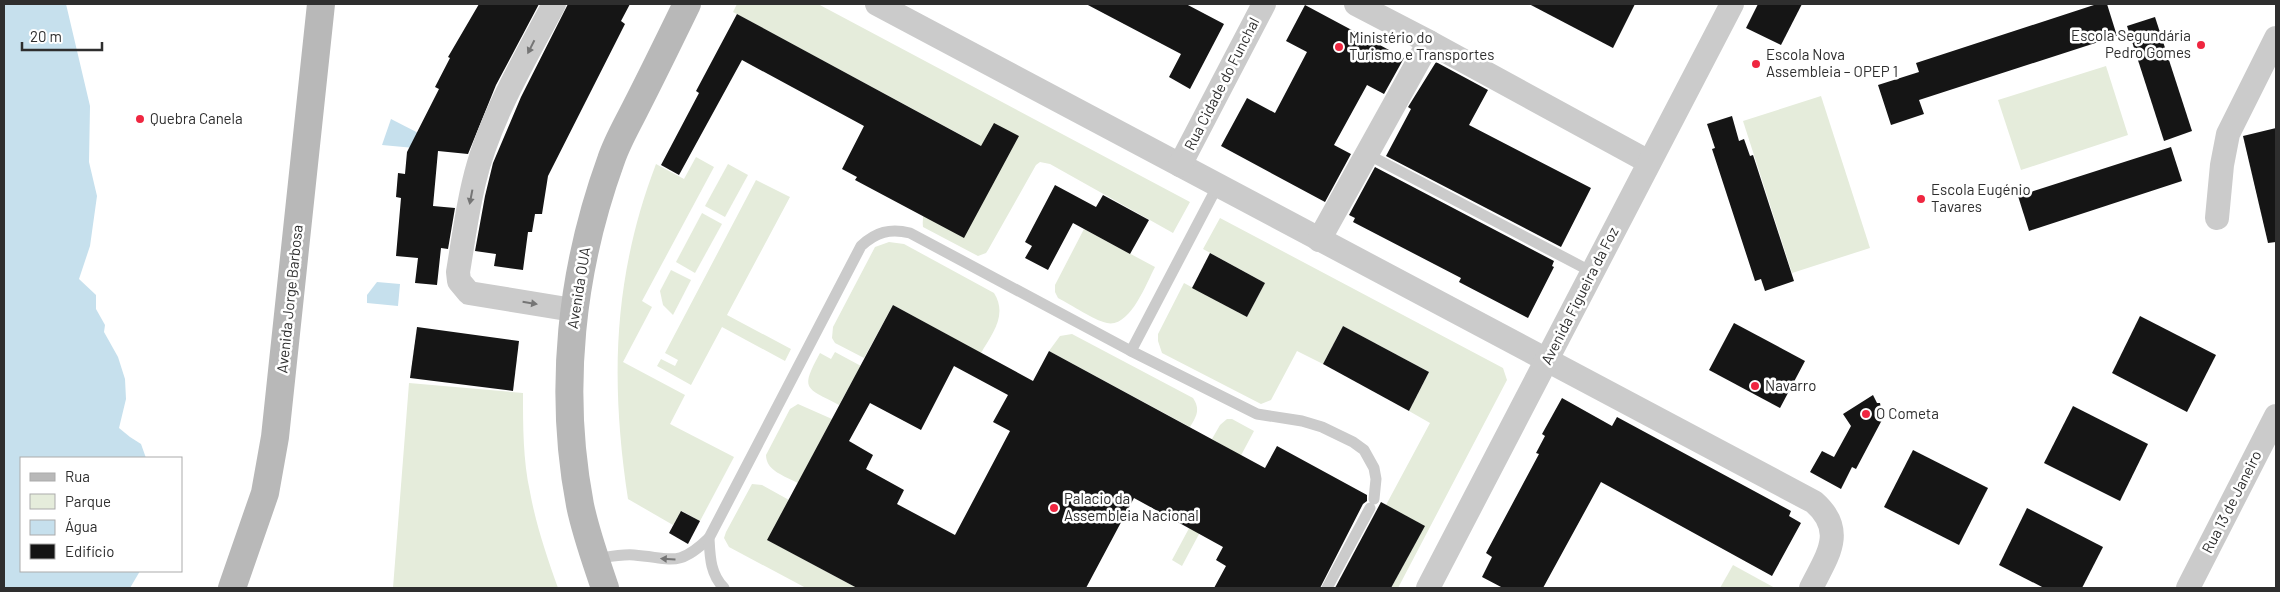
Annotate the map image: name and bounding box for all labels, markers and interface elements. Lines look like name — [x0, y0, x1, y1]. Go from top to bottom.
street label: Rua Cidade do Funchal — [1180, 14, 1262, 153]
scale bar — [22, 20, 102, 52]
place label: Escola Segundária Pedro Gomes — [2071, 26, 2191, 61]
text: 20 m — [30, 27, 62, 45]
place label: Ministério do Turismo e Transportes — [1349, 28, 1494, 63]
marker: Escola Segundária Pedro Gomes — [2195, 39, 2207, 51]
one-way arrow — [527, 40, 535, 54]
marker: Ministério do Turismo e Transportes — [1333, 41, 1345, 53]
place label: Escola Nova Assembleia – OPEP 1 — [1766, 45, 1898, 80]
marker: Escola Nova Assembleia – OPEP 1 — [1750, 58, 1762, 70]
place label: Quebra Canela — [150, 109, 243, 127]
marker: Quebra Canela — [134, 113, 146, 125]
place label: Escola Eugénio Tavares — [1931, 180, 2031, 215]
one-way arrow — [466, 190, 474, 206]
marker: Escola Eugénio Tavares — [1915, 193, 1927, 205]
street label: Avenida Figueira da Foz — [1537, 223, 1622, 367]
street label: Avenida Jorge Barbosa — [272, 224, 306, 374]
street label: Avenida OUA — [563, 246, 593, 330]
one-way arrow — [522, 299, 538, 307]
place label: Navarro — [1765, 376, 1816, 394]
marker: Navarro — [1749, 380, 1761, 392]
place label: O Cometa — [1876, 404, 1939, 422]
marker: O Cometa — [1860, 408, 1872, 420]
street label: Rua 13 de Janeiro — [2197, 447, 2265, 556]
legend — [20, 457, 182, 572]
text: Rua — [65, 467, 90, 485]
place label: Palacio da Assembleia Nacional — [1064, 489, 1199, 524]
text: Parque — [65, 492, 111, 510]
marker: Palacio da Assembleia Nacional — [1048, 502, 1060, 514]
text: Água — [65, 517, 98, 535]
text: Edifício — [65, 542, 114, 560]
one-way arrow — [660, 555, 676, 563]

